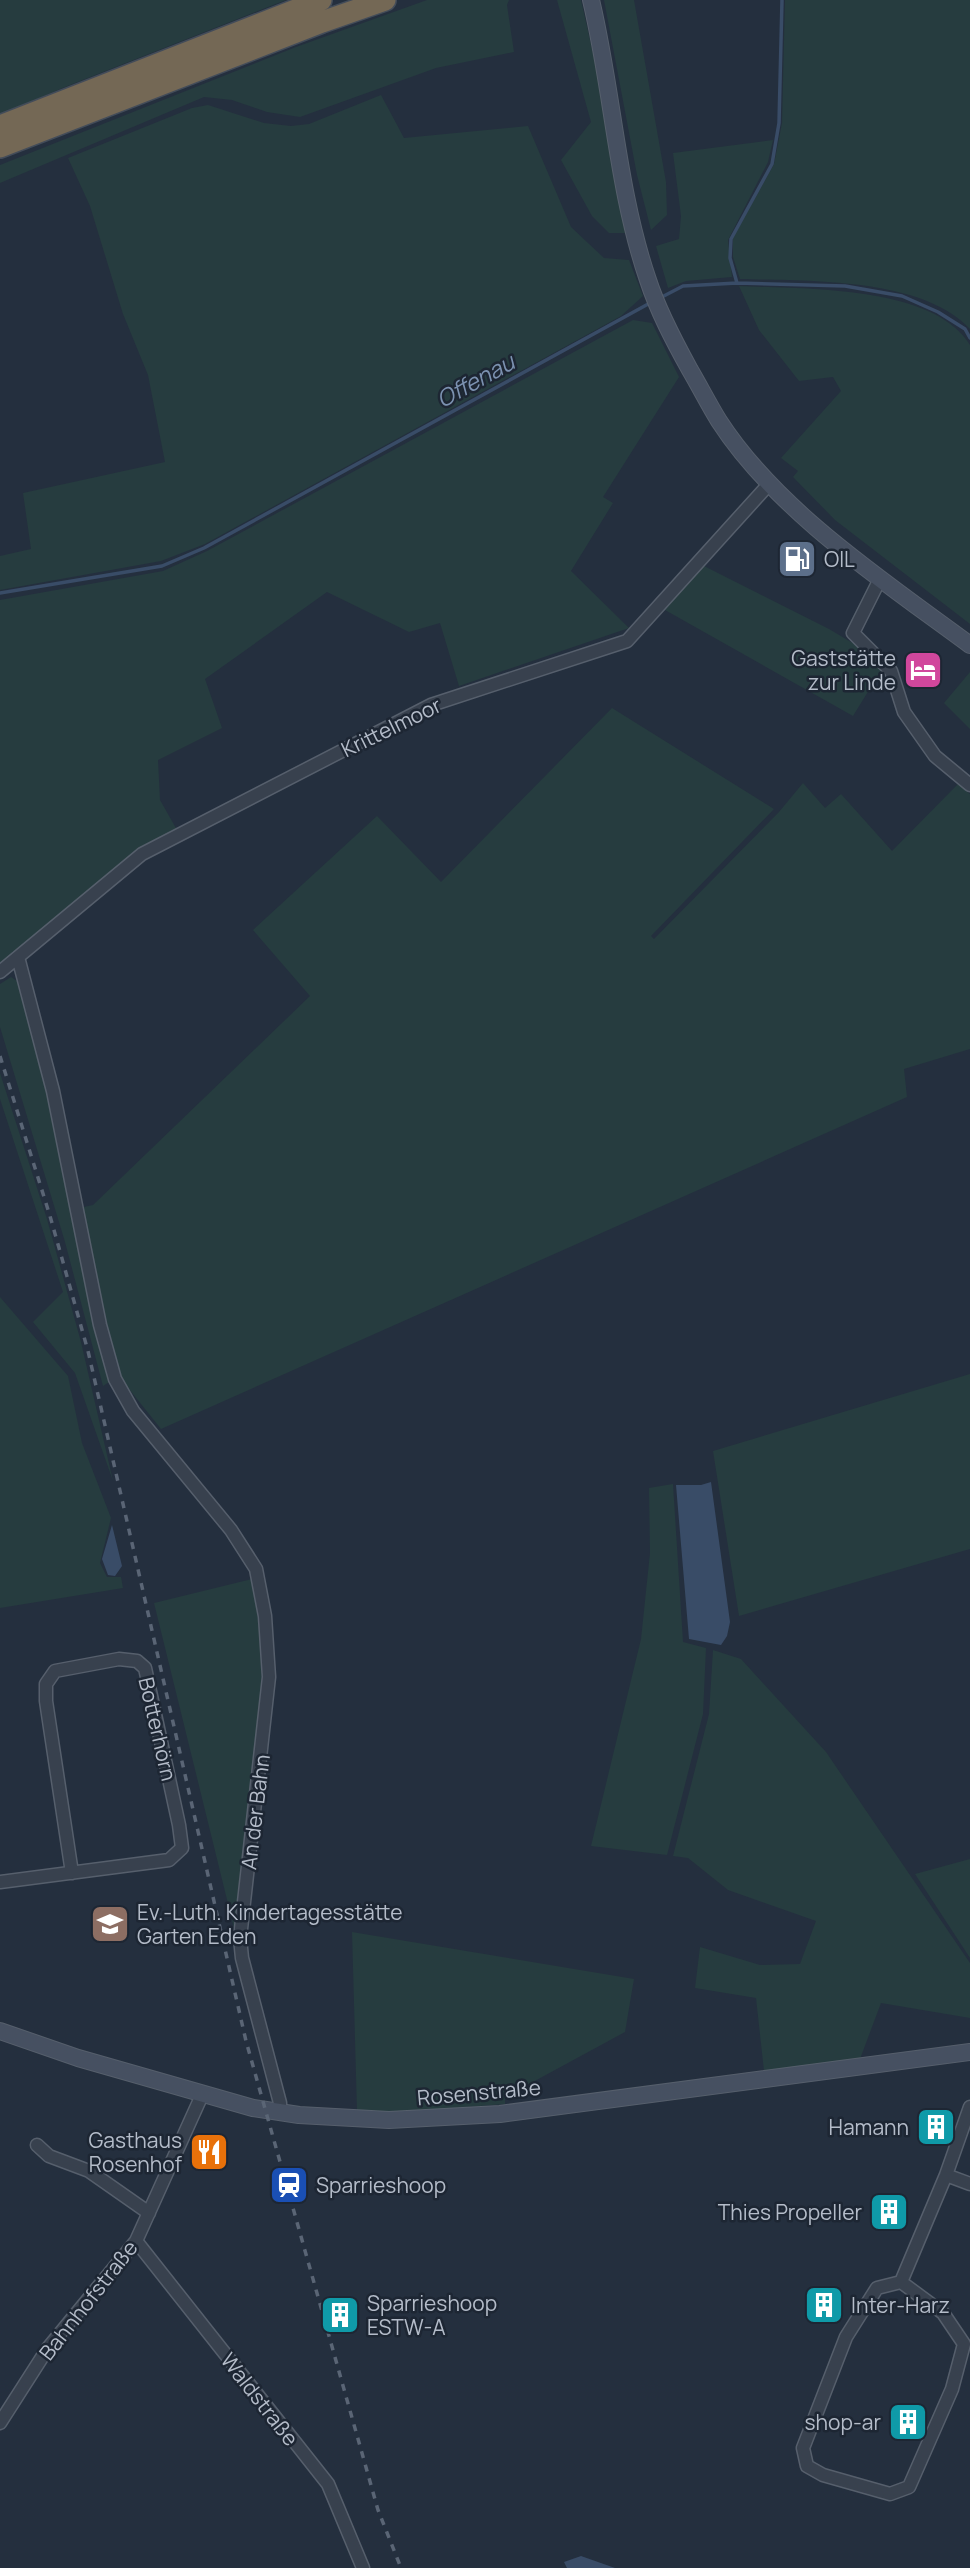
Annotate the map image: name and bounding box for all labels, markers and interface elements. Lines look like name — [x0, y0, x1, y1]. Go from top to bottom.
water label: Offenau — [430, 344, 522, 415]
fuel station icon: OIL — [776, 538, 818, 580]
place label: OIL — [824, 545, 855, 573]
place label: Gaststätte zur Linde — [791, 644, 896, 696]
hotel icon: Gaststätte zur Linde — [902, 649, 944, 691]
street label: Krittelmoor — [336, 691, 446, 763]
street label: Botterhörn — [132, 1674, 184, 1784]
street label: An der Bahn — [234, 1753, 276, 1871]
place label: Ev.-Luth. Kindertagesstätte Garten Eden — [137, 1898, 403, 1950]
school or university icon: Ev.-Luth. Kindertagesstätte Garten Eden — [89, 1903, 131, 1945]
street label: Rosenstraße — [416, 2073, 542, 2111]
building icon: Hamann — [915, 2106, 957, 2148]
place label: Hamann — [829, 2113, 909, 2141]
place label: Gasthaus Rosenhof — [88, 2126, 183, 2178]
restaurant icon: Gasthaus Rosenhof — [188, 2131, 230, 2173]
station icon: Sparrieshoop — [268, 2164, 310, 2206]
place label: Sparrieshoop — [316, 2171, 446, 2199]
building icon: Thies Propeller — [868, 2191, 910, 2233]
place label: Thies Propeller — [718, 2198, 862, 2226]
street label: Bahnhofstraße — [32, 2234, 144, 2366]
building icon: Inter-Harz — [803, 2284, 845, 2326]
place label: Sparrieshoop ESTW-A — [367, 2289, 497, 2341]
place label: Inter-Harz — [851, 2291, 950, 2319]
building icon: Sparrieshoop ESTW-A — [319, 2294, 361, 2336]
street label: Waldstraße — [215, 2347, 305, 2451]
building icon: shop-ar — [887, 2401, 929, 2443]
place label: shop-ar — [805, 2408, 881, 2436]

